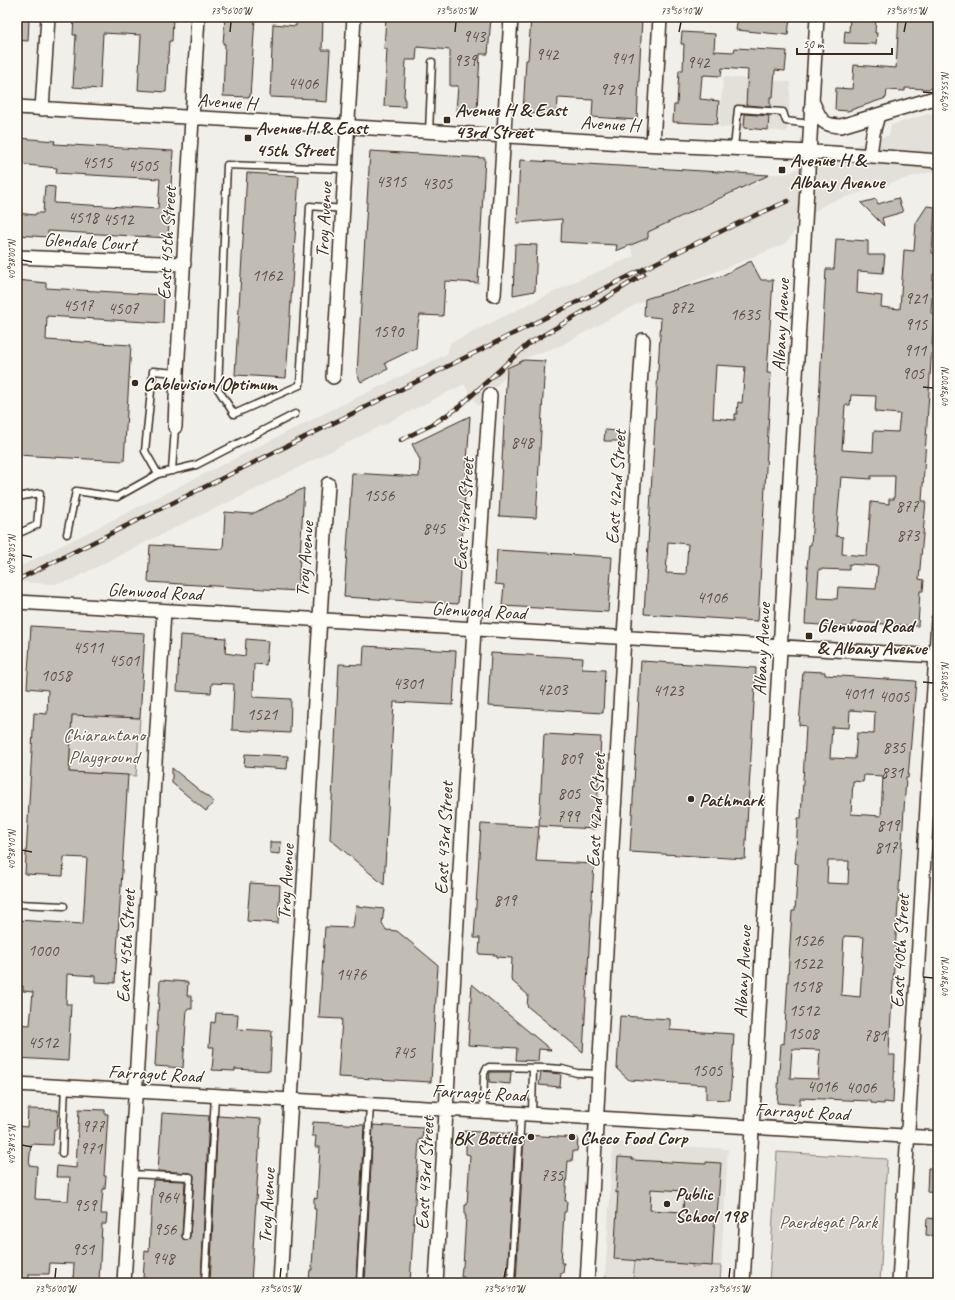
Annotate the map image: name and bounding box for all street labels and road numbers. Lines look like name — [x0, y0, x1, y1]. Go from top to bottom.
street label: Avenue H — [197, 88, 260, 116]
street label: Avenue H — [580, 110, 643, 138]
street label: Troy Avenue — [310, 180, 338, 258]
street label: East 45th Street — [152, 184, 182, 300]
street label: Glendale Court — [43, 228, 139, 257]
street label: Albany Avenue — [767, 276, 796, 372]
street label: East 42nd Street — [600, 427, 632, 545]
street label: East 43rd Street — [448, 455, 480, 571]
street label: Troy Avenue — [290, 519, 320, 598]
street label: Glenwood Road — [107, 578, 206, 607]
street label: Glenwood Road — [431, 597, 530, 626]
street label: Albany Avenue — [748, 600, 777, 696]
street label: East 42nd Street — [581, 751, 611, 868]
street label: East 43rd Street — [429, 779, 459, 895]
street label: Troy Avenue — [272, 842, 300, 920]
street label: East 45th Street — [111, 887, 141, 1003]
street label: East 40th Street — [885, 892, 915, 1008]
street label: Albany Avenue — [729, 923, 758, 1019]
street label: Farragut Road — [107, 1060, 206, 1089]
street label: Farragut Road — [431, 1079, 530, 1108]
street label: Farragut Road — [754, 1098, 853, 1127]
street label: East 43rd Street — [410, 1114, 440, 1230]
street label: Troy Avenue — [253, 1166, 281, 1244]

